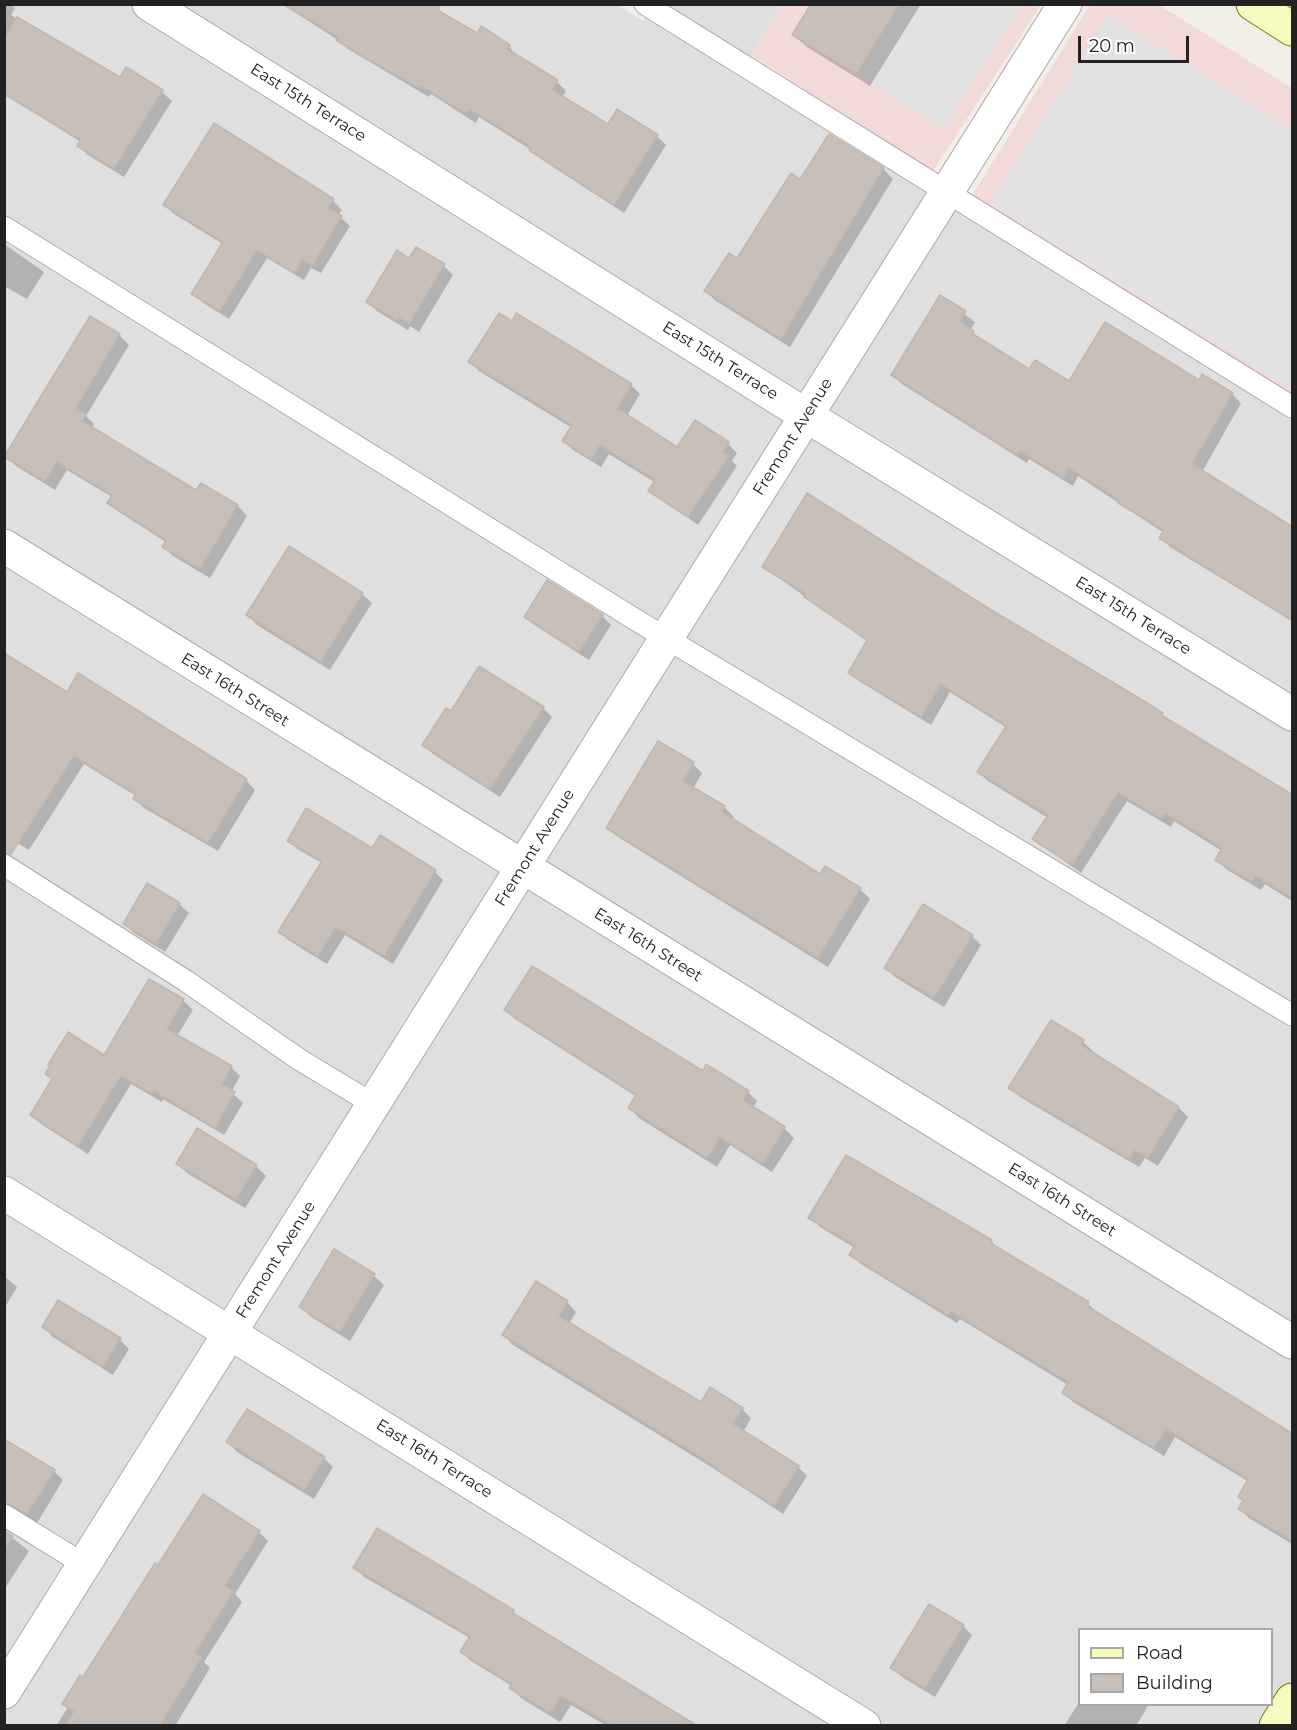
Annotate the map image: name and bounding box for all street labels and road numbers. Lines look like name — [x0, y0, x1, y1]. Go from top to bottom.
street label: East 15th Terrace — [247, 60, 369, 146]
street label: East 15th Terrace — [659, 318, 781, 404]
street label: Fremont Avenue — [749, 375, 837, 499]
street label: East 15th Terrace — [1072, 573, 1194, 659]
street label: East 16th Street — [177, 649, 293, 731]
street label: Fremont Avenue — [491, 786, 579, 910]
street label: East 16th Street — [590, 904, 706, 986]
street label: East 16th Street — [1004, 1159, 1120, 1241]
street label: Fremont Avenue — [232, 1198, 320, 1322]
street label: East 16th Terrace — [372, 1415, 496, 1503]

